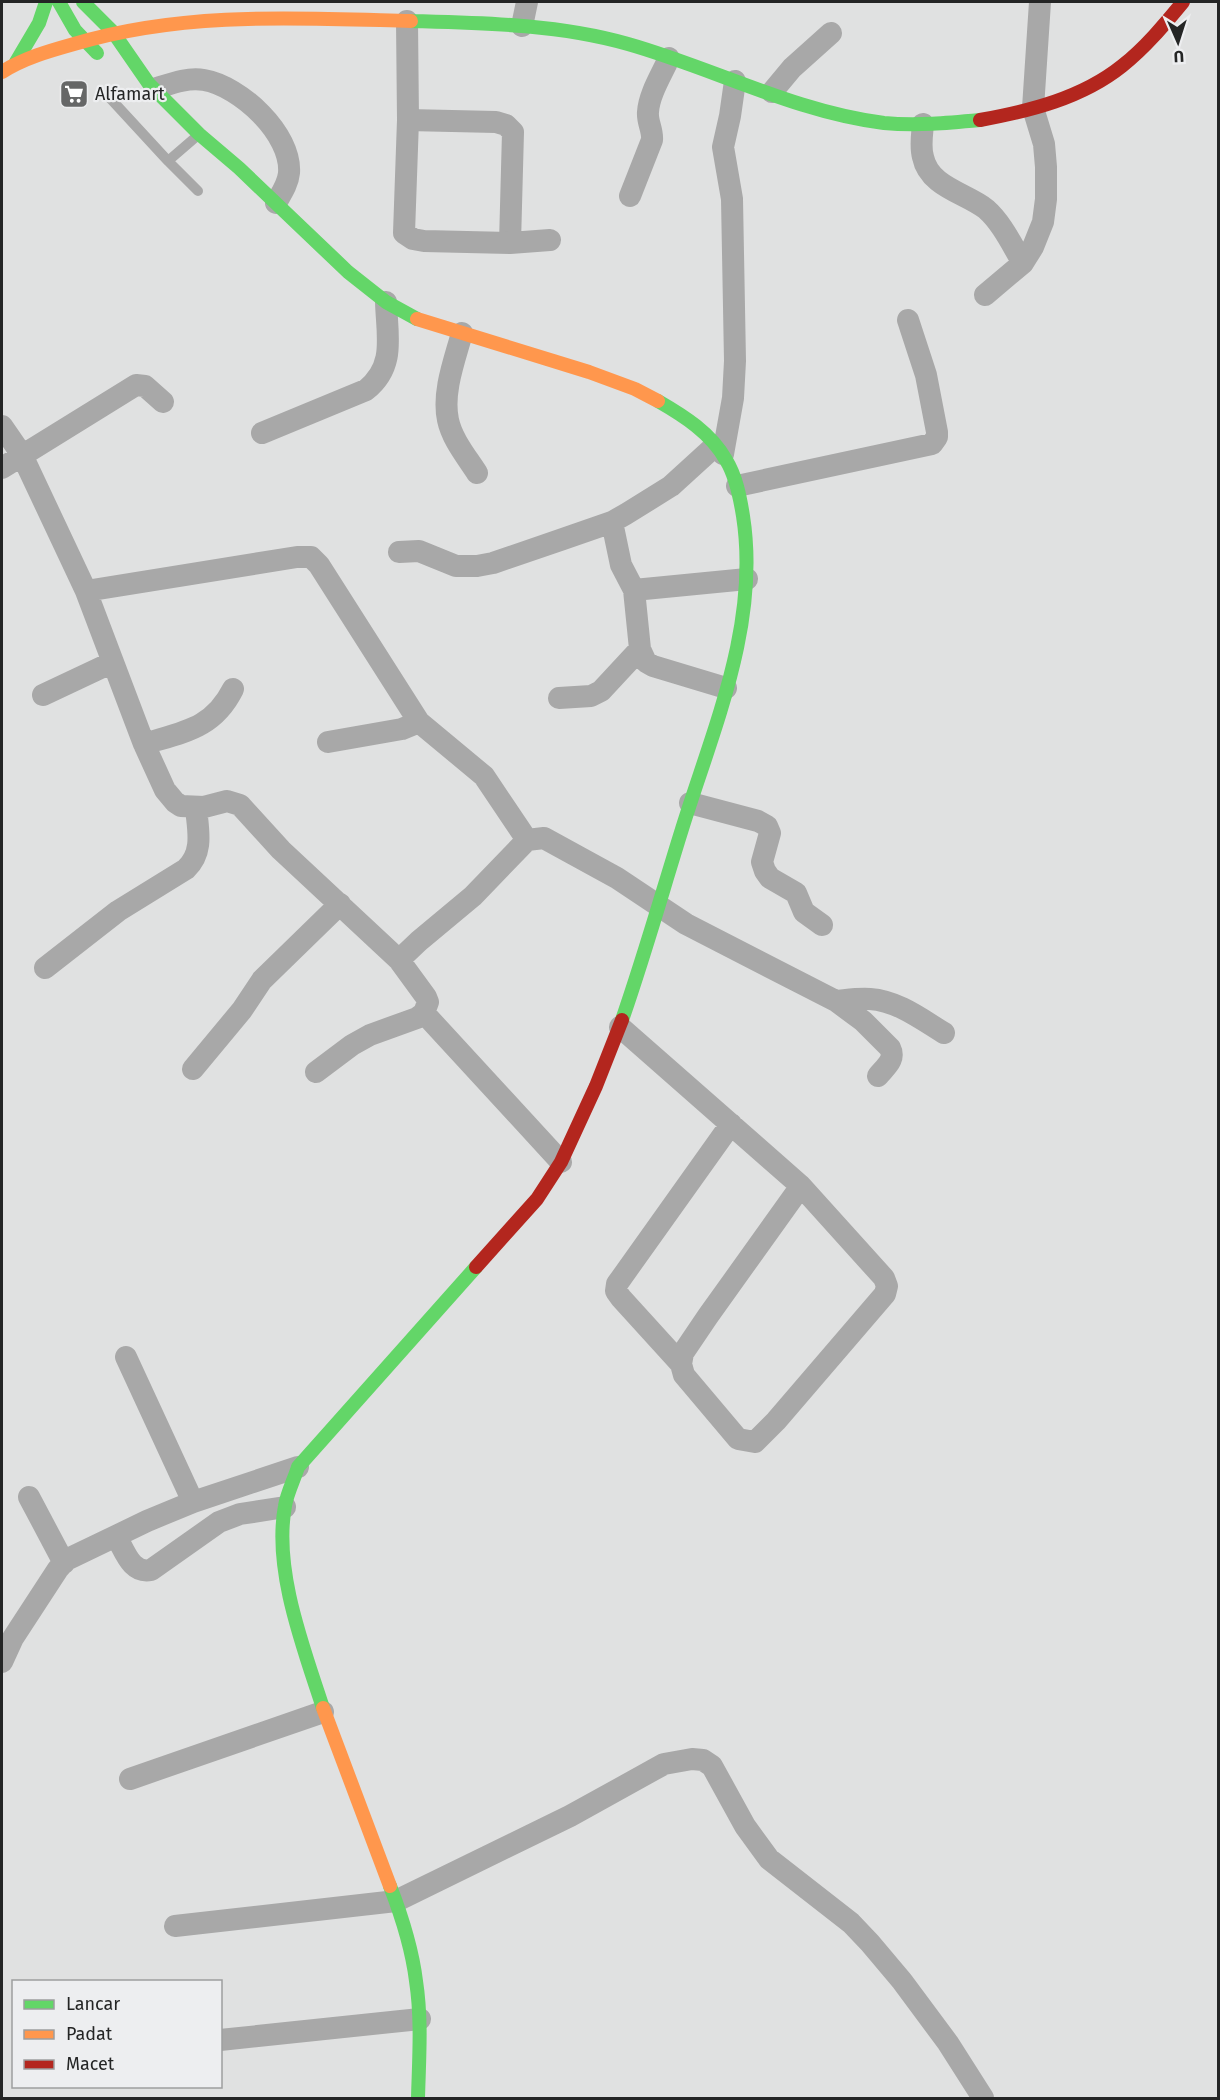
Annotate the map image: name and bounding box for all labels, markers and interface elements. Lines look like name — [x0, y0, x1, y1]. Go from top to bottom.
north arrow — [1148, 12, 1208, 72]
text: U — [1173, 47, 1184, 66]
supermarket icon: Alfamart — [58, 78, 90, 110]
place label: Alfamart — [95, 83, 165, 105]
legend — [12, 1980, 222, 2088]
text: Lancar — [66, 1993, 120, 2015]
text: Padat — [66, 2023, 113, 2045]
text: Macet — [66, 2053, 115, 2075]

